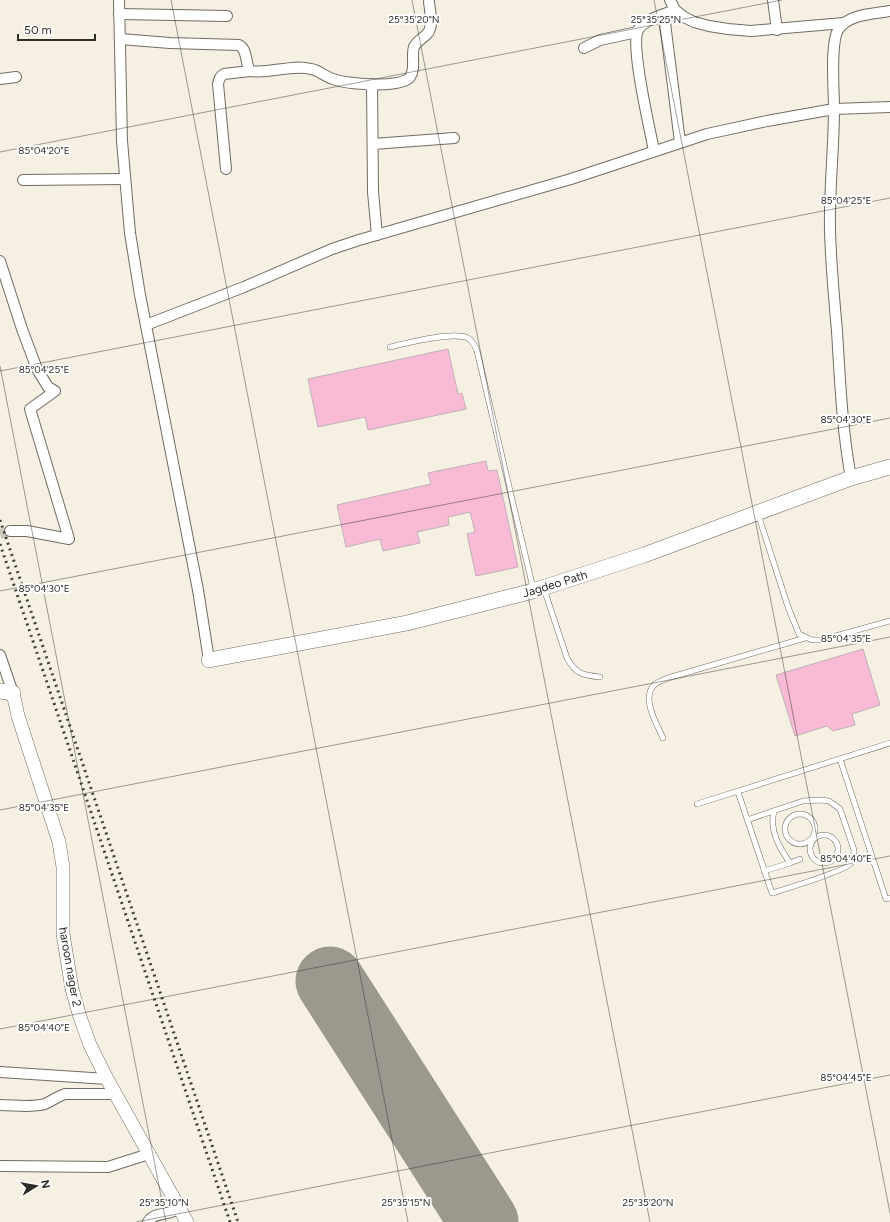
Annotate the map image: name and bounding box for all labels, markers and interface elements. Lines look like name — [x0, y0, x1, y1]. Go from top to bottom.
text: 25°35'20"N — [388, 13, 440, 26]
text: 25°35'25"N — [631, 13, 681, 26]
scale bar — [18, 16, 95, 42]
text: 50 m — [24, 23, 52, 37]
text: 85°04'20"E — [18, 144, 70, 157]
text: 85°04'25"E — [821, 194, 871, 207]
text: 85°04'25"E — [19, 363, 69, 376]
text: 85°04'30"E — [820, 413, 872, 426]
street label: Jagdeo Path — [521, 567, 589, 600]
text: 85°04'30"E — [18, 582, 70, 595]
text: 85°04'35"E — [821, 632, 871, 645]
text: 85°04'35"E — [19, 801, 69, 814]
text: 85°04'40"E — [820, 852, 872, 865]
street label: haroon nager 2 — [56, 926, 84, 1008]
text: 85°04'40"E — [18, 1021, 70, 1034]
text: 85°04'45"E — [820, 1071, 872, 1084]
north arrow — [16, 1166, 56, 1206]
text: N — [38, 1179, 53, 1190]
text: 25°35'10"N — [139, 1196, 189, 1209]
text: 25°35'15"N — [381, 1196, 431, 1209]
text: 25°35'20"N — [622, 1196, 674, 1209]

